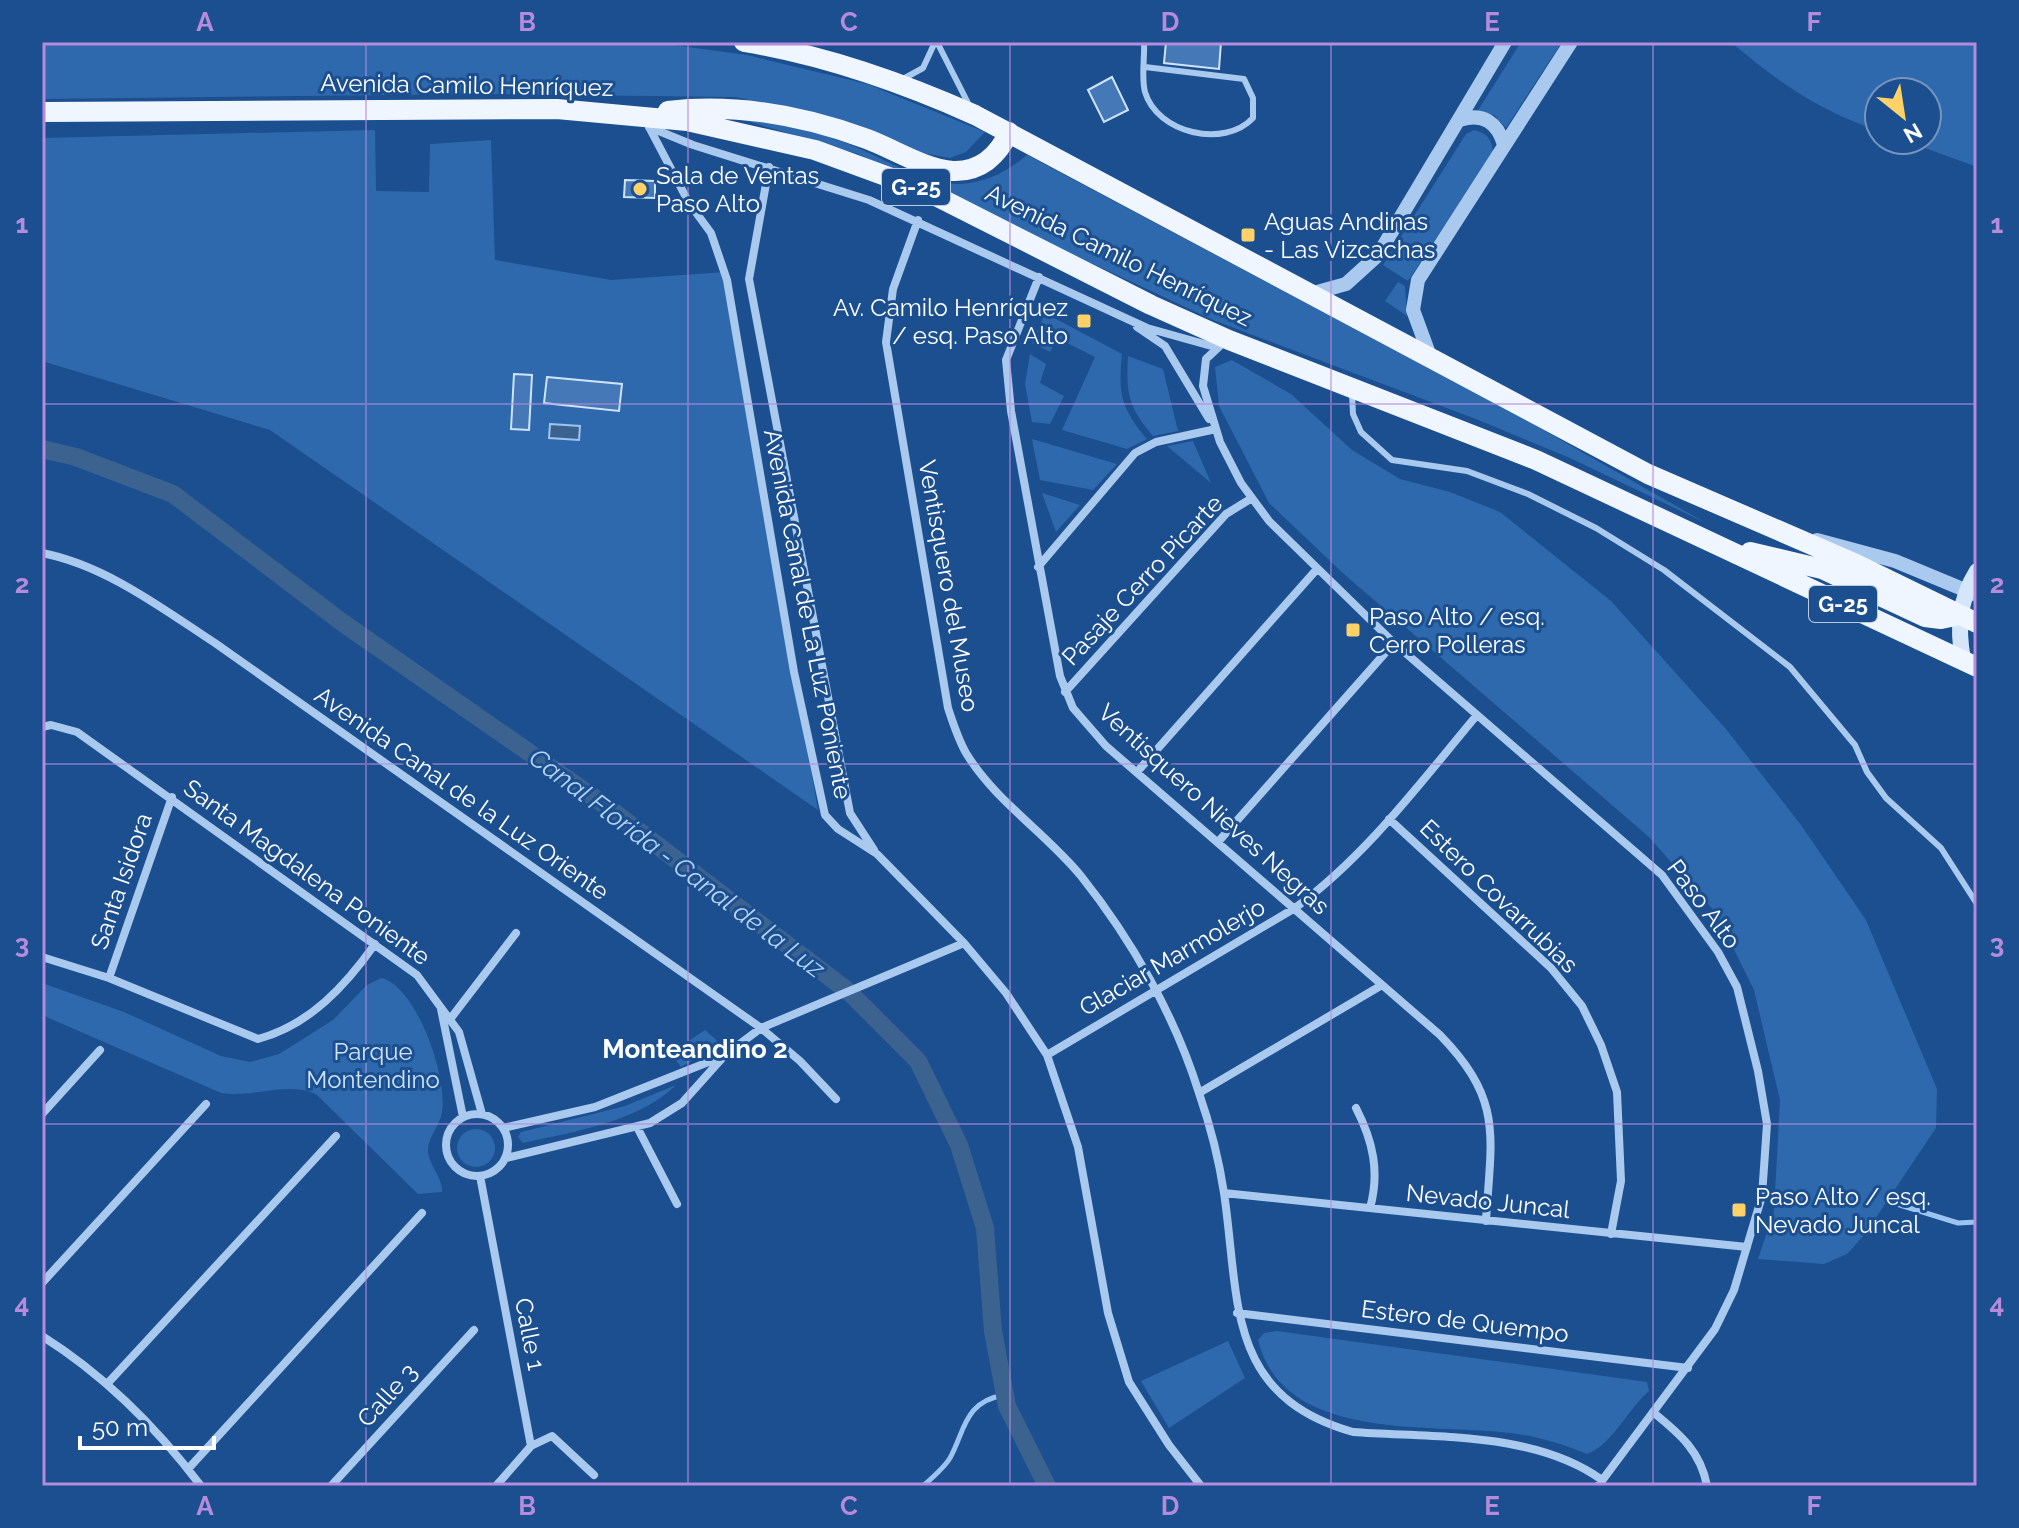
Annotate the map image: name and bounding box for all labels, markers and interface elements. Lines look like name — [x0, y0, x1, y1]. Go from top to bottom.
text: A — [196, 7, 214, 37]
text: B — [518, 7, 536, 37]
text: C — [840, 7, 858, 37]
text: D — [1161, 7, 1179, 37]
text: E — [1484, 7, 1500, 37]
text: F — [1807, 7, 1822, 37]
street label: Avenida Camilo Henríquez — [320, 68, 614, 102]
north arrow — [1863, 76, 1943, 156]
text: N — [1899, 118, 1927, 149]
place label: Sala de Ventas Paso Alto — [656, 161, 819, 218]
road number: G-25 — [882, 169, 950, 205]
street label: Avenida Camilo Henríquez — [981, 178, 1257, 332]
marker: Sala de Ventas Paso Alto — [631, 180, 649, 198]
place label: Aguas Andinas - Las Vizcachas — [1264, 207, 1435, 264]
text: 1 — [16, 209, 29, 239]
text: 1 — [1991, 209, 2004, 239]
marker: Aguas Andinas - Las Vizcachas — [1239, 226, 1257, 244]
place label: Av. Camilo Henríquez / esq. Paso Alto — [833, 293, 1068, 350]
marker: Av. Camilo Henríquez / esq. Paso Alto — [1075, 312, 1093, 330]
street label: Avenida Canal de La Luz Poniente — [758, 427, 858, 801]
street label: Ventisquero del Museo — [913, 458, 985, 714]
street label: Pasaje Cerro Picarte — [1056, 489, 1228, 671]
text: 2 — [15, 569, 29, 599]
text: 2 — [1990, 569, 2004, 599]
road number: G-25 — [1809, 586, 1877, 622]
place label: Paso Alto / esq. Cerro Polleras — [1369, 602, 1545, 659]
marker: Paso Alto / esq. Cerro Polleras — [1344, 621, 1362, 639]
street label: Avenida Canal de la Luz Oriente — [309, 680, 615, 906]
street label: Ventisquero Nieves Negras — [1092, 697, 1336, 921]
water label: Canal Florida - Canal de la Luz — [523, 742, 831, 984]
street label: Santa Magdalena Poniente — [178, 773, 436, 971]
street label: Santa Isidora — [84, 809, 158, 953]
street label: Estero Covarrubias — [1414, 813, 1584, 979]
street label: Paso Alto — [1661, 854, 1747, 954]
street label: Glaciar Marmolerjo — [1074, 892, 1270, 1022]
text: 3 — [15, 929, 29, 959]
text: 3 — [1990, 929, 2004, 959]
district label: Monteandino 2 — [602, 1034, 788, 1064]
park label: Parque Montendino — [306, 1037, 440, 1094]
street label: Nevado Juncal — [1405, 1178, 1572, 1224]
place label: Paso Alto / esq. Nevado Juncal — [1755, 1182, 1931, 1239]
marker: Paso Alto / esq. Nevado Juncal — [1730, 1201, 1748, 1219]
text: 4 — [15, 1289, 29, 1319]
text: 4 — [1990, 1289, 2004, 1319]
street label: Estero de Quempo — [1359, 1294, 1571, 1348]
street label: Calle 1 — [509, 1295, 551, 1373]
street label: Calle 3 — [351, 1357, 423, 1433]
scale bar — [80, 1400, 214, 1450]
text: 50 m — [92, 1413, 148, 1442]
text: A — [196, 1491, 214, 1521]
text: B — [518, 1491, 536, 1521]
text: C — [840, 1491, 858, 1521]
text: D — [1161, 1491, 1179, 1521]
text: E — [1484, 1491, 1500, 1521]
text: F — [1807, 1491, 1822, 1521]

